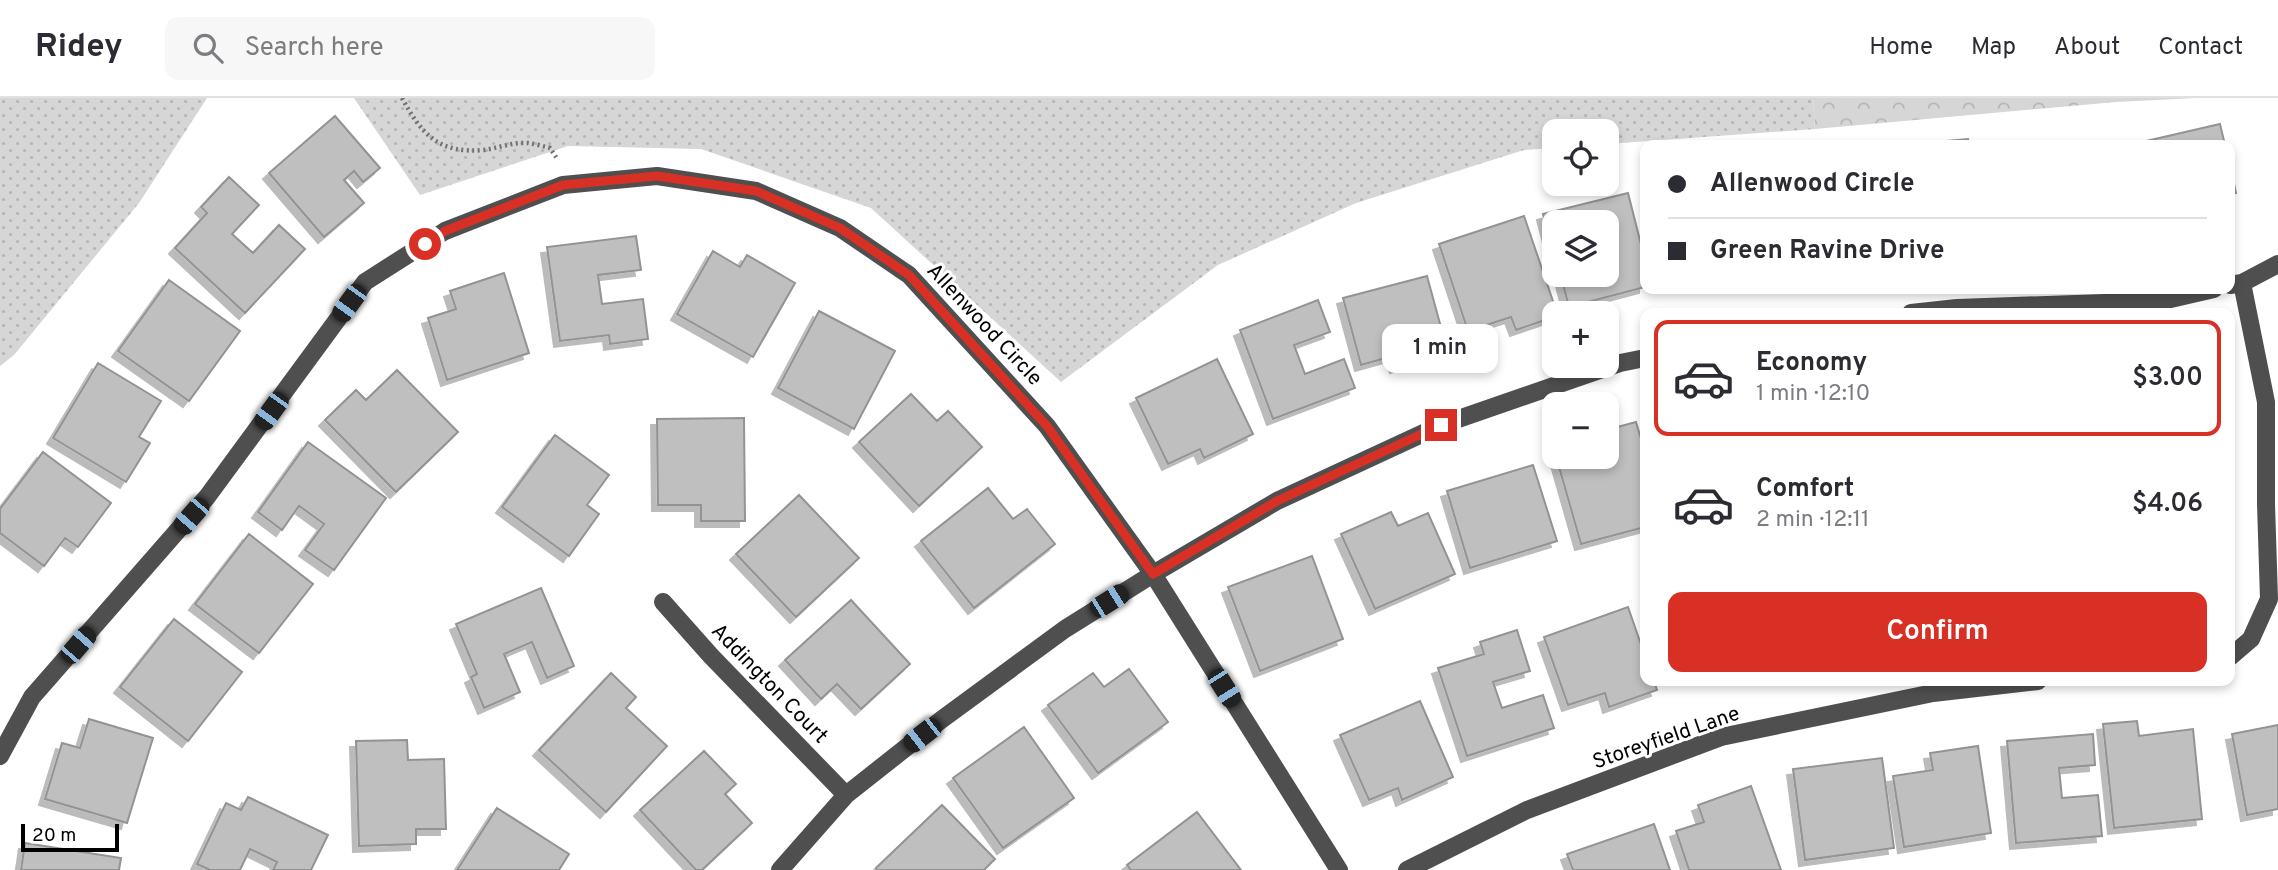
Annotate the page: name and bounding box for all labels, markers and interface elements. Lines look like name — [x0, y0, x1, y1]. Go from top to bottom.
search box — [165, 17, 655, 80]
text: Ridey — [35, 27, 123, 69]
icon: search — [189, 29, 227, 67]
text: Search here — [245, 32, 384, 65]
text: Home — [1869, 33, 1933, 63]
text: Map — [1971, 33, 2016, 63]
text: About — [2054, 33, 2120, 63]
text: Contact — [2158, 33, 2243, 63]
map controls — [1542, 119, 1619, 469]
button: locate — [1542, 119, 1619, 196]
text: Allenwood Circle — [1710, 168, 1914, 201]
button: layers — [1542, 210, 1619, 287]
route start — [409, 228, 441, 260]
text: Green Ravine Drive — [1710, 235, 1944, 268]
street label: Allenwood Circle — [920, 258, 1048, 392]
car — [329, 280, 370, 326]
button: + — [1542, 301, 1619, 378]
callout: 1 min — [1383, 324, 1499, 372]
text: 1 min — [1413, 334, 1467, 363]
icon: car — [1672, 347, 1735, 410]
text: Economy — [1756, 347, 1867, 380]
text: $3.00 — [2132, 362, 2203, 395]
text: 1 min · 12:10 — [1756, 380, 1870, 409]
car — [251, 388, 292, 434]
button: − — [1542, 392, 1619, 469]
route end — [1425, 409, 1457, 441]
icon: car — [1672, 473, 1735, 536]
text: Comfort — [1756, 473, 1854, 506]
text: $4.06 — [2132, 488, 2203, 521]
car — [170, 493, 213, 539]
text: 2 min · 12:11 — [1756, 506, 1870, 535]
car — [1086, 581, 1133, 621]
button: Confirm — [1668, 592, 2207, 672]
street label: Addington Court — [705, 618, 833, 750]
car — [57, 622, 100, 668]
car — [1204, 665, 1245, 711]
street label: Storeyfield Lane — [1589, 701, 1744, 776]
car — [899, 714, 946, 756]
scale bar — [21, 821, 119, 853]
text: 20 m — [32, 824, 76, 848]

